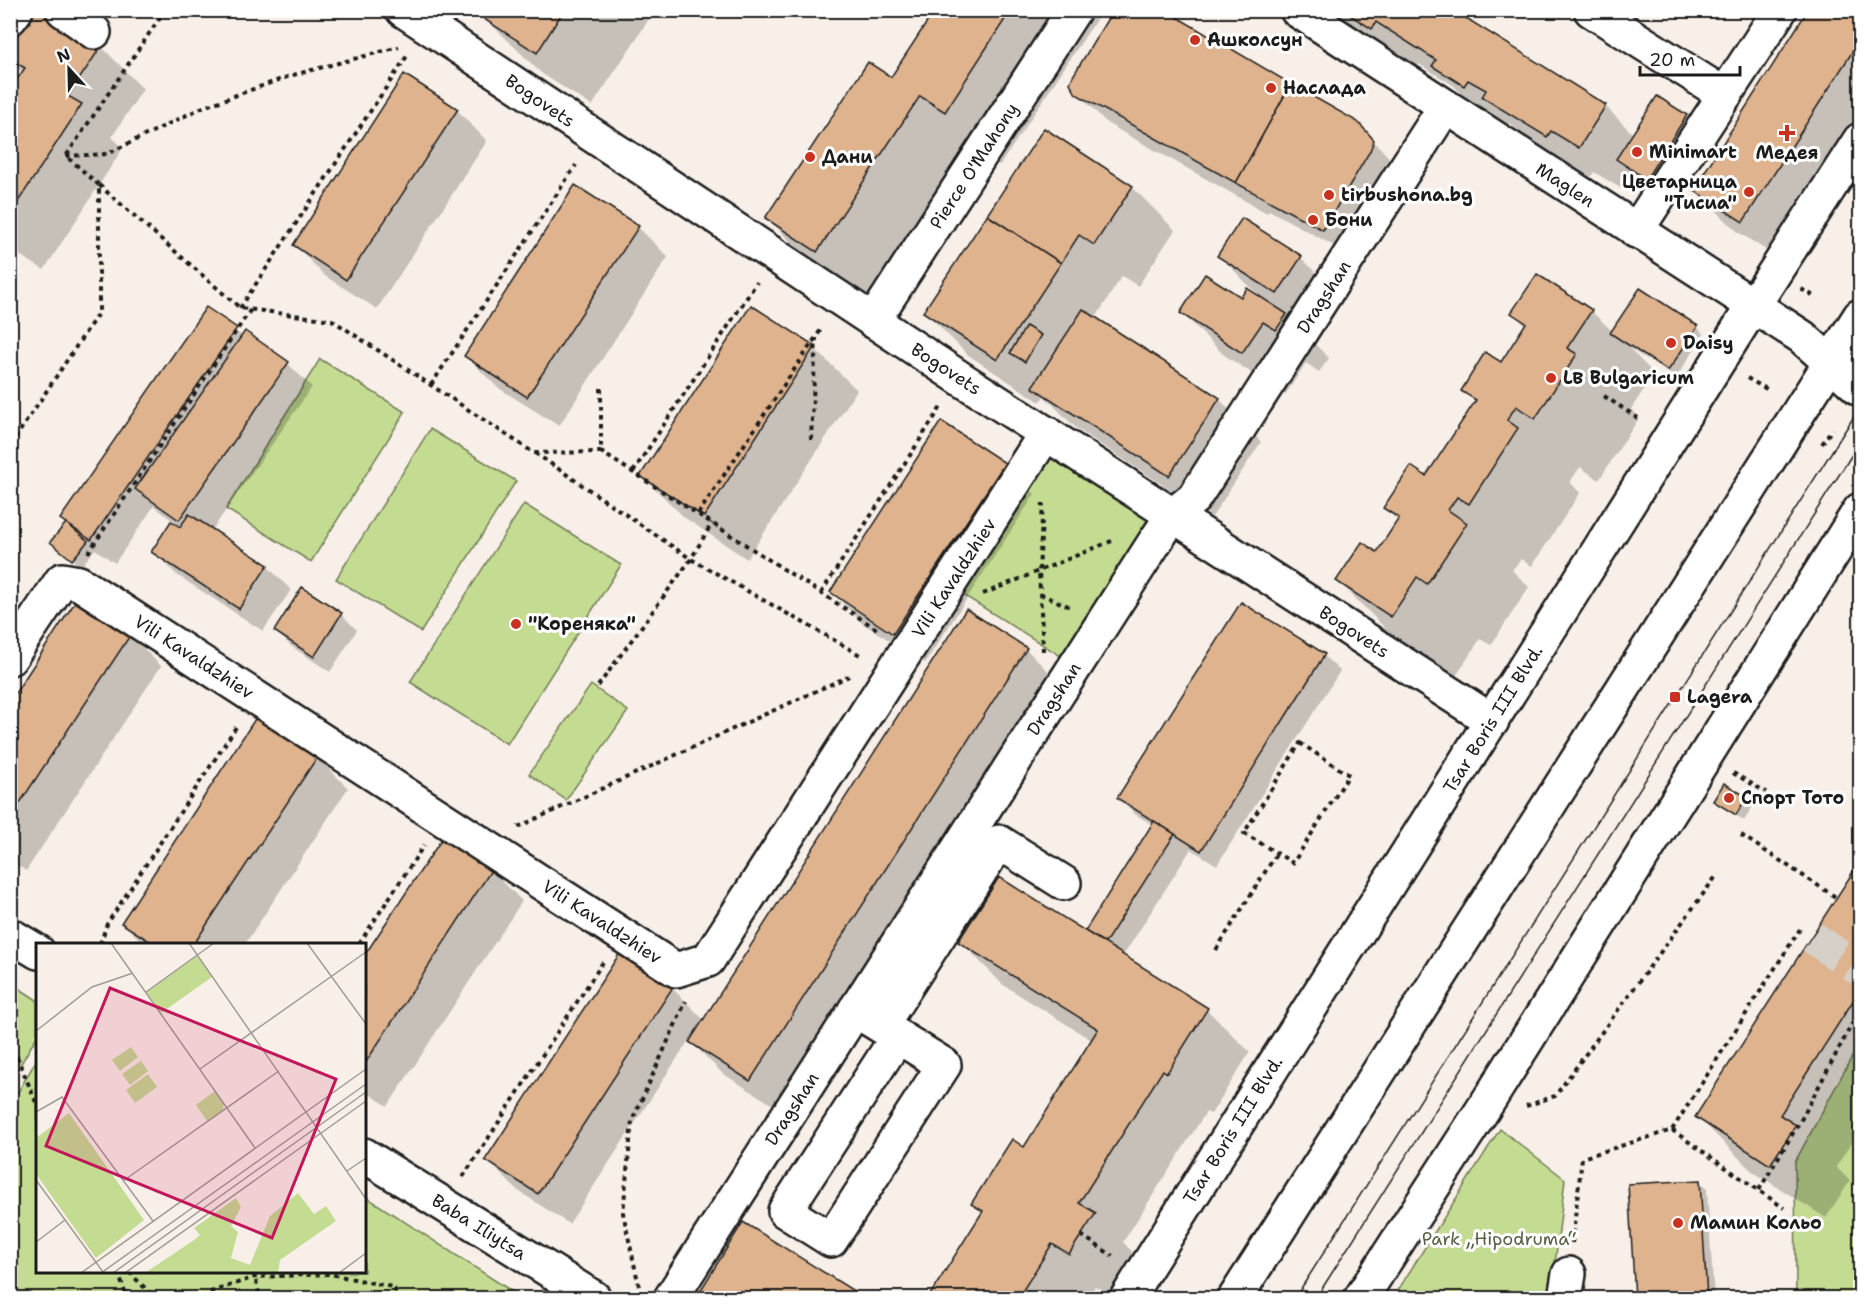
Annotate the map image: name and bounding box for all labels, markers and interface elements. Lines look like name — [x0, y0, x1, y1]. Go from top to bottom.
place label: Ашколсун — [1207, 28, 1303, 52]
marker: Ашколсун — [1188, 33, 1202, 47]
north arrow — [39, 39, 99, 99]
scale bar — [1640, 39, 1740, 77]
text: N — [54, 43, 73, 68]
text: 20 m — [1649, 48, 1695, 72]
street label: Bogovets — [500, 69, 580, 133]
place label: Наслада — [1283, 76, 1366, 100]
marker: Наслада — [1264, 81, 1278, 95]
street label: Pierce O'Mahony — [924, 98, 1024, 234]
marker: Медея — [1780, 126, 1794, 140]
place label: Minimart — [1649, 140, 1737, 164]
place label: Медея — [1756, 141, 1818, 165]
place label: Дани — [822, 145, 873, 169]
marker: Minimart — [1630, 145, 1644, 159]
marker: Дани — [803, 150, 817, 164]
street label: Maglen — [1531, 157, 1599, 213]
place label: Цветарница "Тисиа" — [1622, 170, 1738, 215]
place label: tirbushona.bg — [1341, 183, 1473, 207]
marker: Цветарница "Тисиа" — [1742, 185, 1756, 199]
marker: tirbushona.bg — [1322, 188, 1336, 202]
place label: Бони — [1325, 208, 1373, 232]
marker: Бони — [1306, 213, 1320, 227]
street label: Dragshan — [1291, 256, 1357, 338]
place label: Daisy — [1683, 331, 1733, 355]
marker: Daisy — [1664, 336, 1678, 350]
street label: Bogovets — [906, 337, 986, 401]
place label: LB Bulgaricum — [1563, 366, 1694, 390]
marker: LB Bulgaricum — [1544, 371, 1558, 385]
street label: Vili Kavaldzhiev — [906, 514, 1002, 642]
street label: Bogovets — [1314, 600, 1394, 664]
street label: Vili Kavaldzhiev — [130, 609, 258, 705]
place label: "Кореняка" — [528, 612, 636, 636]
marker: "Кореняка" — [509, 617, 523, 631]
street label: Tsar Boris III Blvd. — [1438, 641, 1548, 797]
street label: Dragshan — [1021, 658, 1087, 740]
place label: Lagera — [1687, 685, 1753, 709]
marker: Lagera — [1668, 690, 1682, 704]
place label: Спорт Тото — [1741, 786, 1844, 810]
marker: Спорт Тото — [1722, 791, 1736, 805]
street label: Vili Kavaldzhiev — [538, 874, 666, 970]
inset map — [36, 943, 366, 1273]
street label: Tsar Boris III Blvd. — [1178, 1052, 1288, 1208]
street label: Dragshan — [759, 1068, 825, 1150]
street label: Baba Iliytsa — [427, 1188, 531, 1266]
place label: Мамин Кольо — [1690, 1211, 1822, 1235]
marker: Мамин Кольо — [1671, 1216, 1685, 1230]
park label: Park „Hipodruma“ — [1422, 1227, 1576, 1251]

